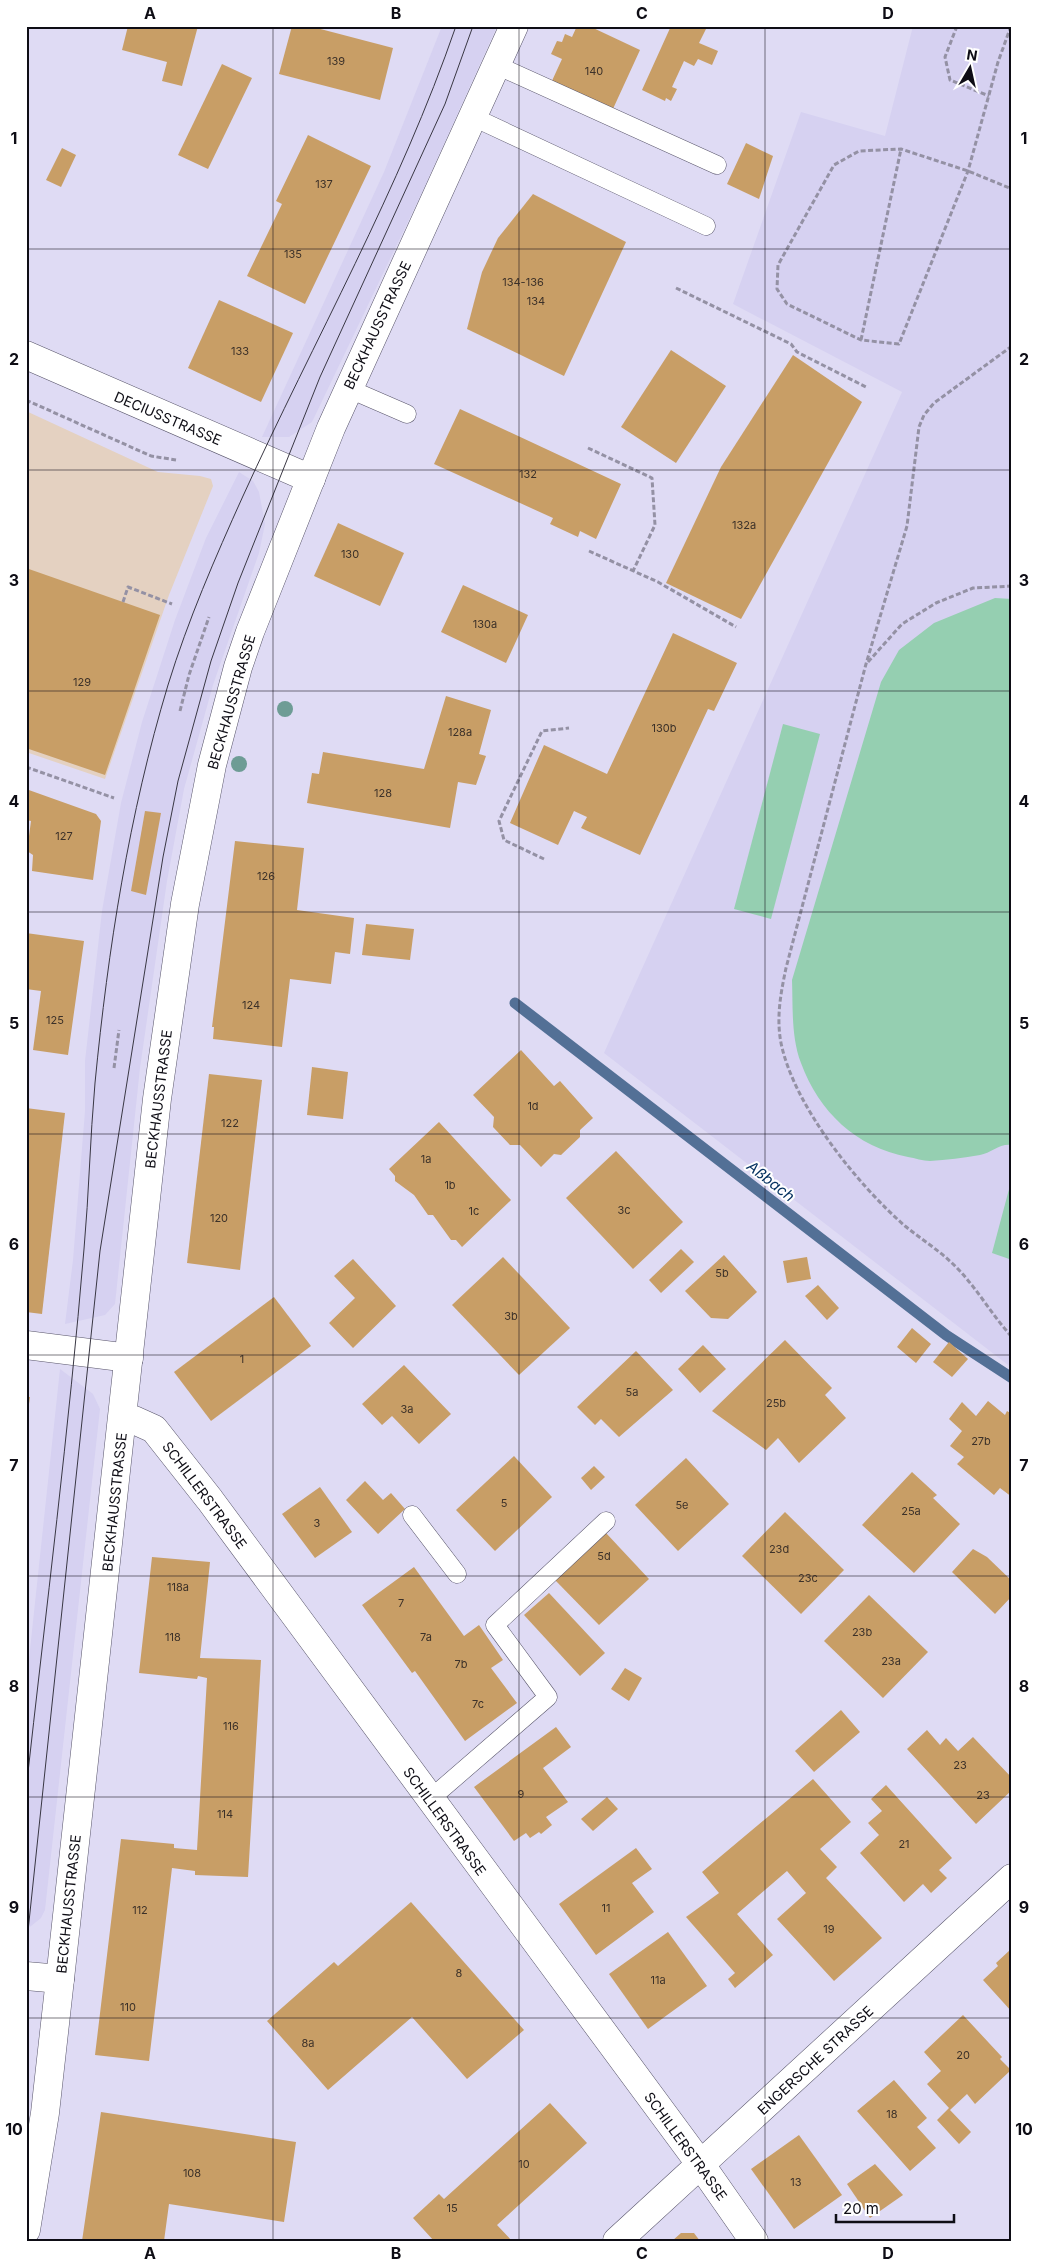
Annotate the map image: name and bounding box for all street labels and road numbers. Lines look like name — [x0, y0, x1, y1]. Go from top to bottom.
street label: BECKHAUSSTRASSE — [340, 258, 414, 392]
street label: DECIUSSTRASSE — [112, 388, 224, 448]
street label: BECKHAUSSTRASSE — [204, 633, 258, 771]
street label: BECKHAUSSTRASSE — [141, 1029, 175, 1169]
street label: BECKHAUSSTRASSE — [98, 1432, 130, 1572]
street label: SCHILLERSTRASSE — [159, 1438, 251, 1552]
street label: SCHILLERSTRASSE — [400, 1764, 490, 1878]
street label: BECKHAUSSTRASSE — [52, 1834, 84, 1974]
street label: ENGERSCHE STRASSE — [754, 2002, 876, 2118]
street label: SCHILLERSTRASSE — [641, 2089, 731, 2203]

